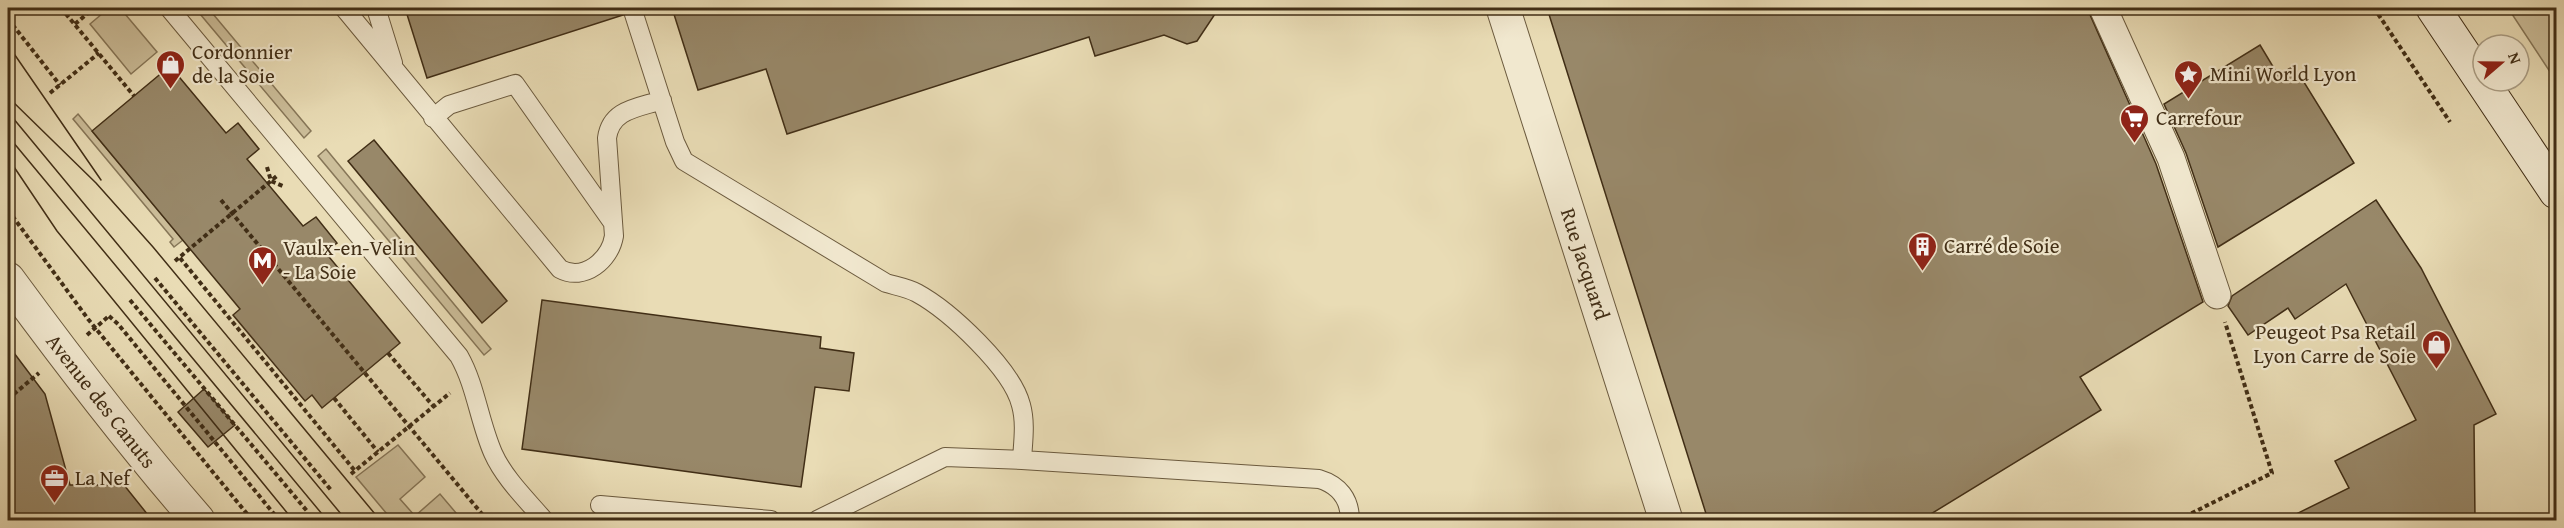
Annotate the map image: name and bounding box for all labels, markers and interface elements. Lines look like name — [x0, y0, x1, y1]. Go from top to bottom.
north arrow — [2471, 33, 2531, 93]
place label: Cordonnier de la Soie — [192, 36, 293, 91]
shop icon: Cordonnier de la Soie — [155, 48, 187, 90]
text: N — [2502, 49, 2528, 67]
place icon: Mini World Lyon — [2173, 58, 2205, 100]
place label: Mini World Lyon — [2210, 58, 2357, 89]
supermarket icon: Carrefour — [2119, 102, 2151, 144]
place label: Carrefour — [2156, 102, 2242, 133]
street label: Rue Jacquard — [1553, 204, 1618, 324]
building icon: Carré de Soie — [1907, 230, 1939, 272]
place label: Carré de Soie — [1944, 230, 2060, 261]
place label: Vaulx-en-Velin - La Soie — [283, 232, 416, 287]
metro station icon: Vaulx-en-Velin - La Soie — [246, 244, 278, 286]
place label: Peugeot Psa Retail Lyon Carre de Soie — [2253, 316, 2416, 371]
street label: Avenue des Canuts — [39, 327, 164, 475]
shop icon: Peugeot Psa Retail Lyon Carre de Soie — [2421, 328, 2453, 370]
office icon: La Nef — [38, 462, 70, 504]
place label: La Nef — [75, 462, 132, 493]

